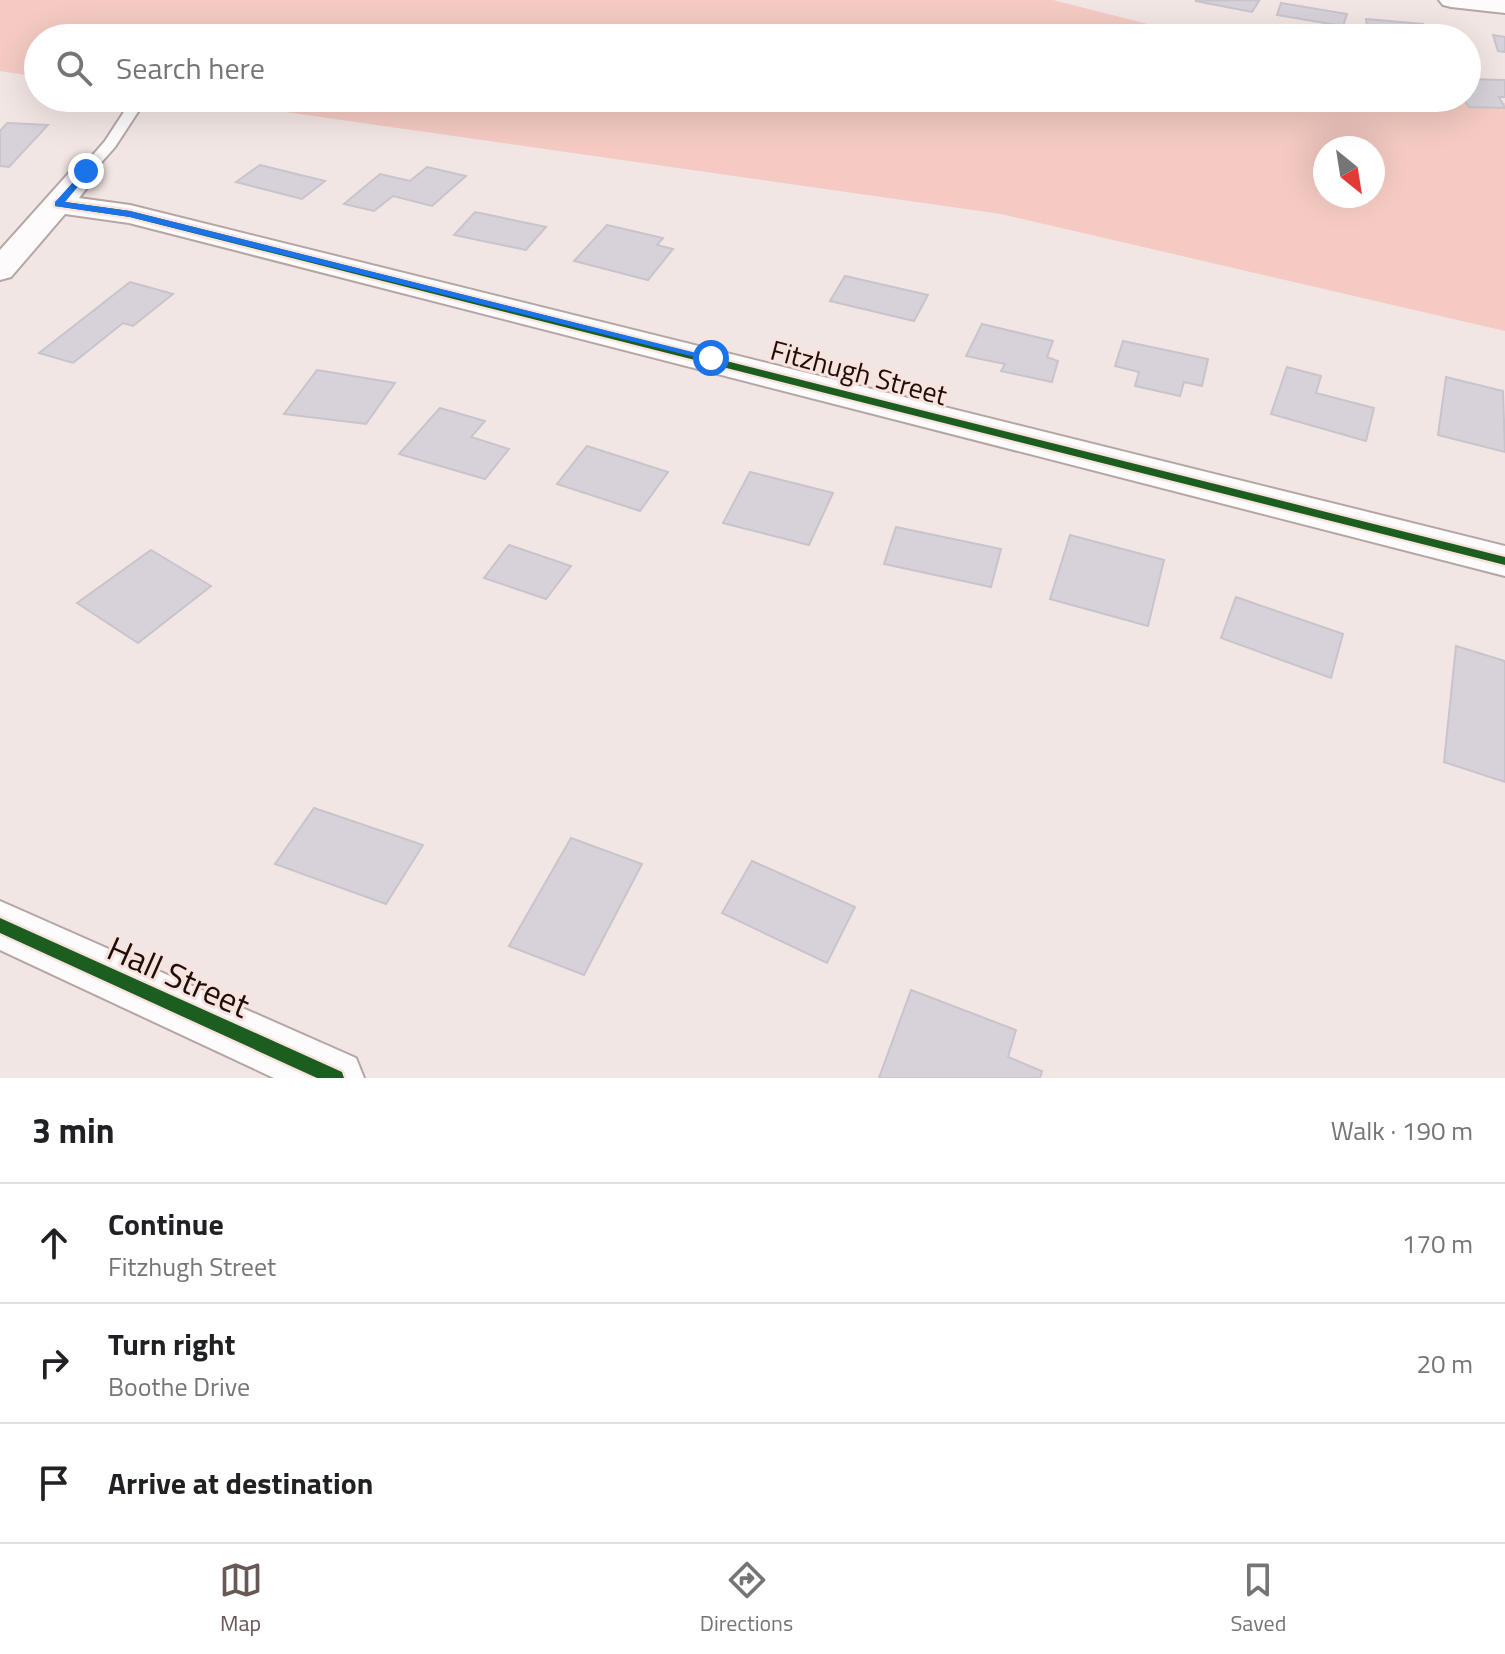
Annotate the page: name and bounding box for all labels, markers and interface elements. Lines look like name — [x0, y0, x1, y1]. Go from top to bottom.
search box — [24, 24, 1481, 112]
text: Search here — [116, 45, 265, 91]
icon: search — [52, 46, 96, 90]
north arrow — [1313, 136, 1385, 208]
route end — [68, 153, 104, 189]
street label: Fitzhugh Street — [766, 328, 952, 416]
route start — [693, 340, 729, 376]
street label: Hall Street — [100, 922, 259, 1030]
text: 3 min — [32, 1104, 115, 1156]
text: Walk · 190 m — [1331, 1111, 1473, 1150]
text: Continue — [108, 1201, 224, 1247]
icon: ahead — [32, 1221, 76, 1265]
text: 170 m — [1402, 1224, 1473, 1263]
text: Fitzhugh Street — [108, 1247, 276, 1286]
text: Turn right — [108, 1321, 236, 1367]
icon: right — [32, 1341, 76, 1385]
text: 20 m — [1416, 1344, 1473, 1383]
text: Boothe Drive — [108, 1367, 250, 1406]
text: Arrive at destination — [108, 1460, 373, 1506]
icon: arrive — [32, 1461, 76, 1505]
tab: Map — [219, 1558, 263, 1640]
tab: Directions — [700, 1558, 793, 1640]
tab: Saved — [1230, 1558, 1286, 1640]

